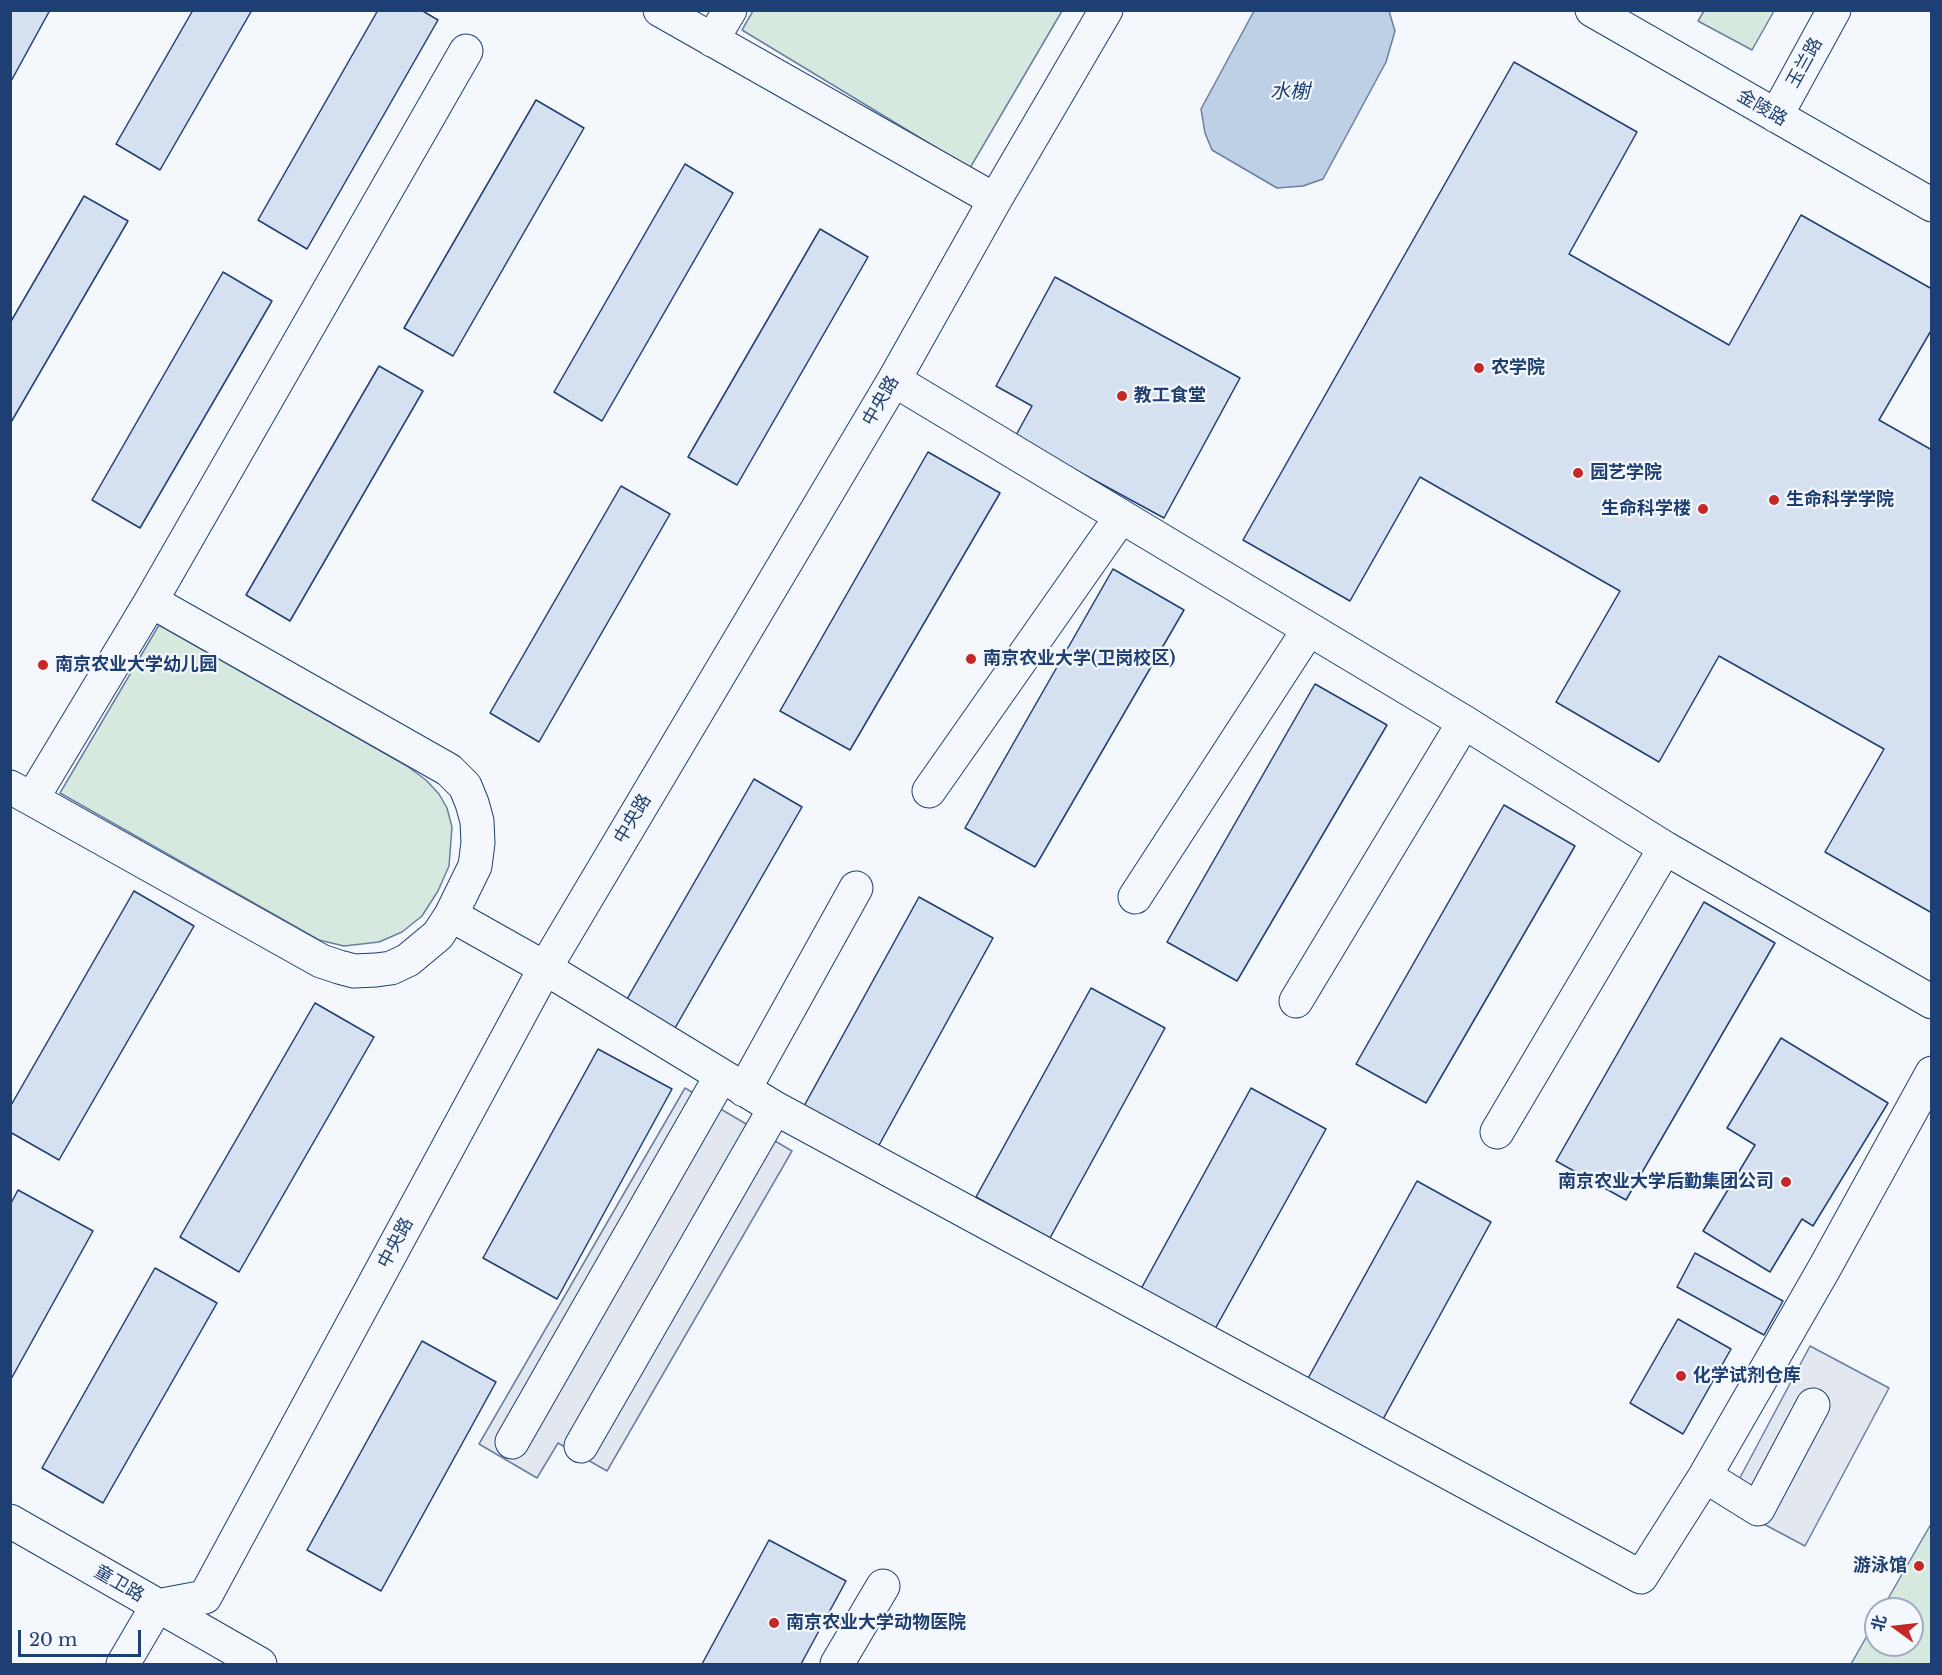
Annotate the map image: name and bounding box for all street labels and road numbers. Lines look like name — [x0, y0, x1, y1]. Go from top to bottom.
street label: 玉兰路 — [1782, 34, 1828, 92]
street label: 金陵路 — [1733, 85, 1791, 131]
street label: 中央路 — [858, 372, 904, 430]
street label: 中央路 — [610, 790, 656, 848]
street label: 中央路 — [374, 1214, 418, 1272]
street label: 童卫路 — [90, 1561, 148, 1607]

